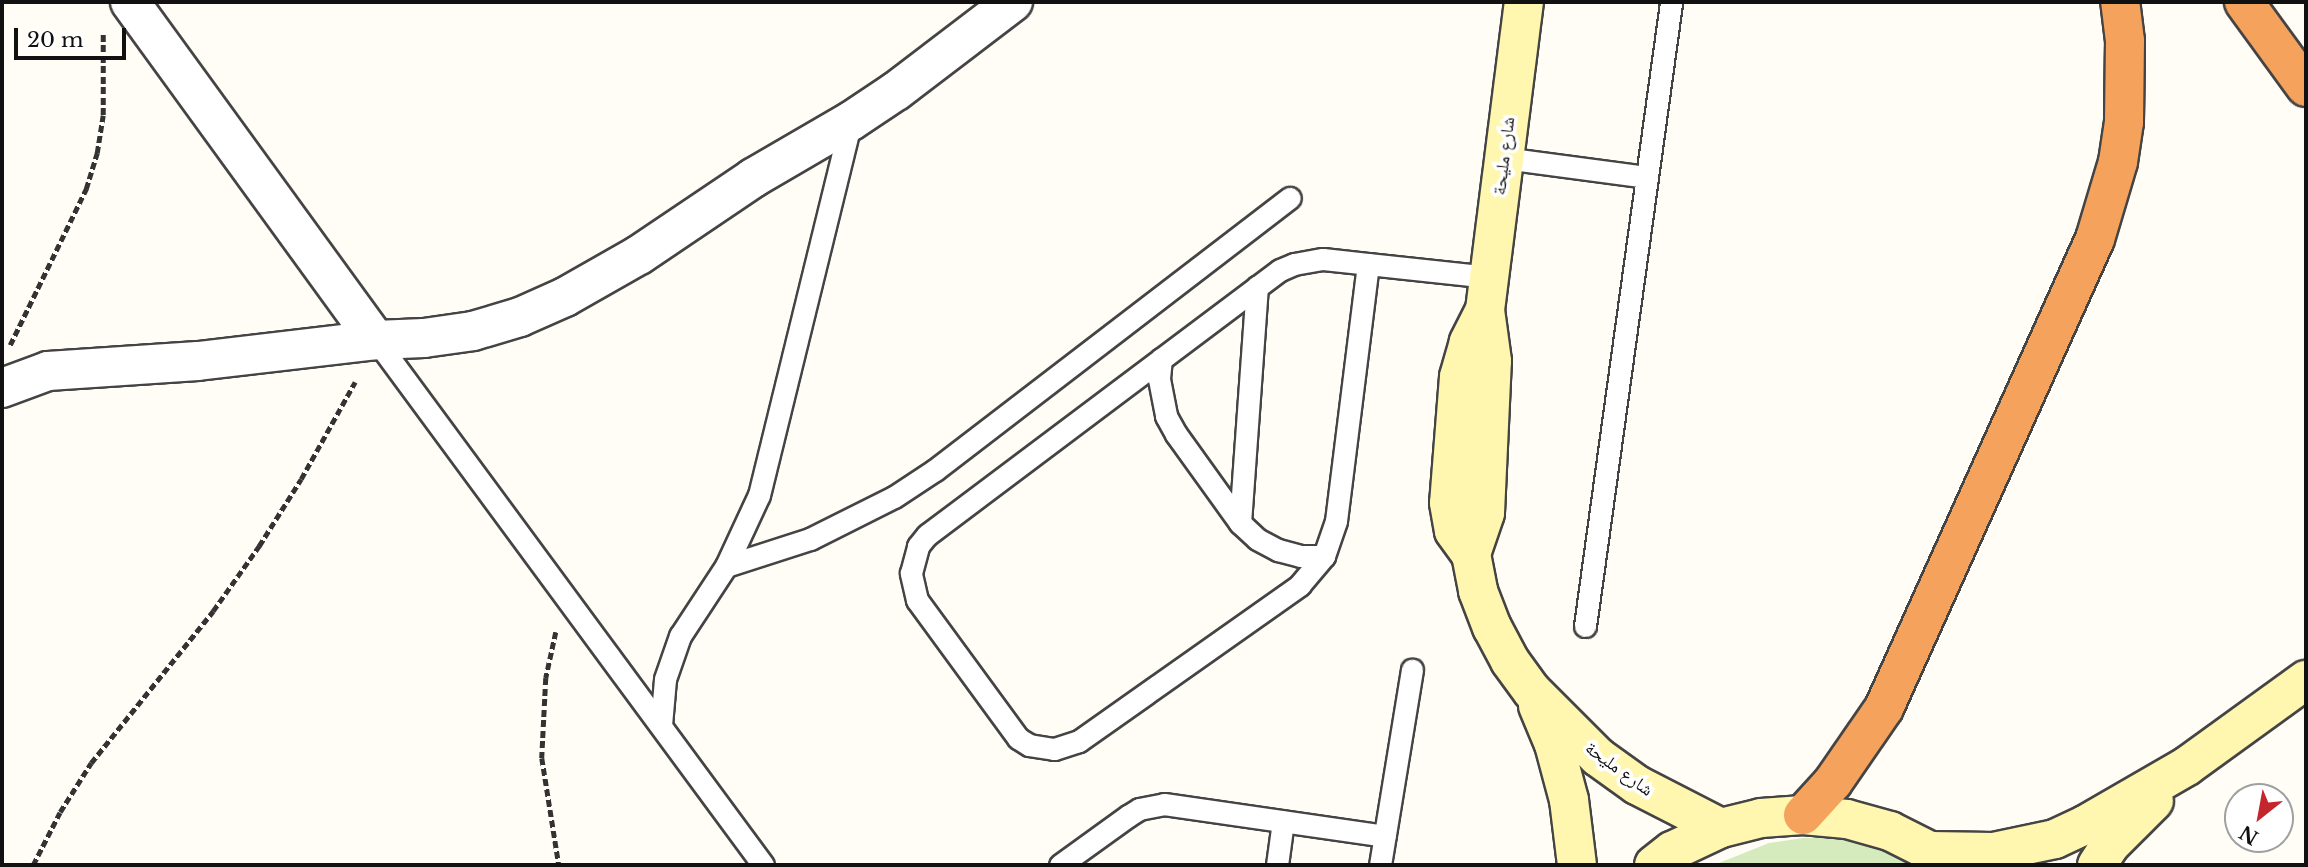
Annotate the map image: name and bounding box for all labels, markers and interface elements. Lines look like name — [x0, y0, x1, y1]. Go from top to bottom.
scale bar — [18, 14, 130, 58]
text: 20 m — [27, 27, 84, 53]
street label: شارع مليحة — [1488, 116, 1520, 196]
street label: شارع مليحة — [1581, 737, 1657, 801]
north arrow — [2224, 783, 2294, 853]
text: N — [2235, 820, 2263, 849]

